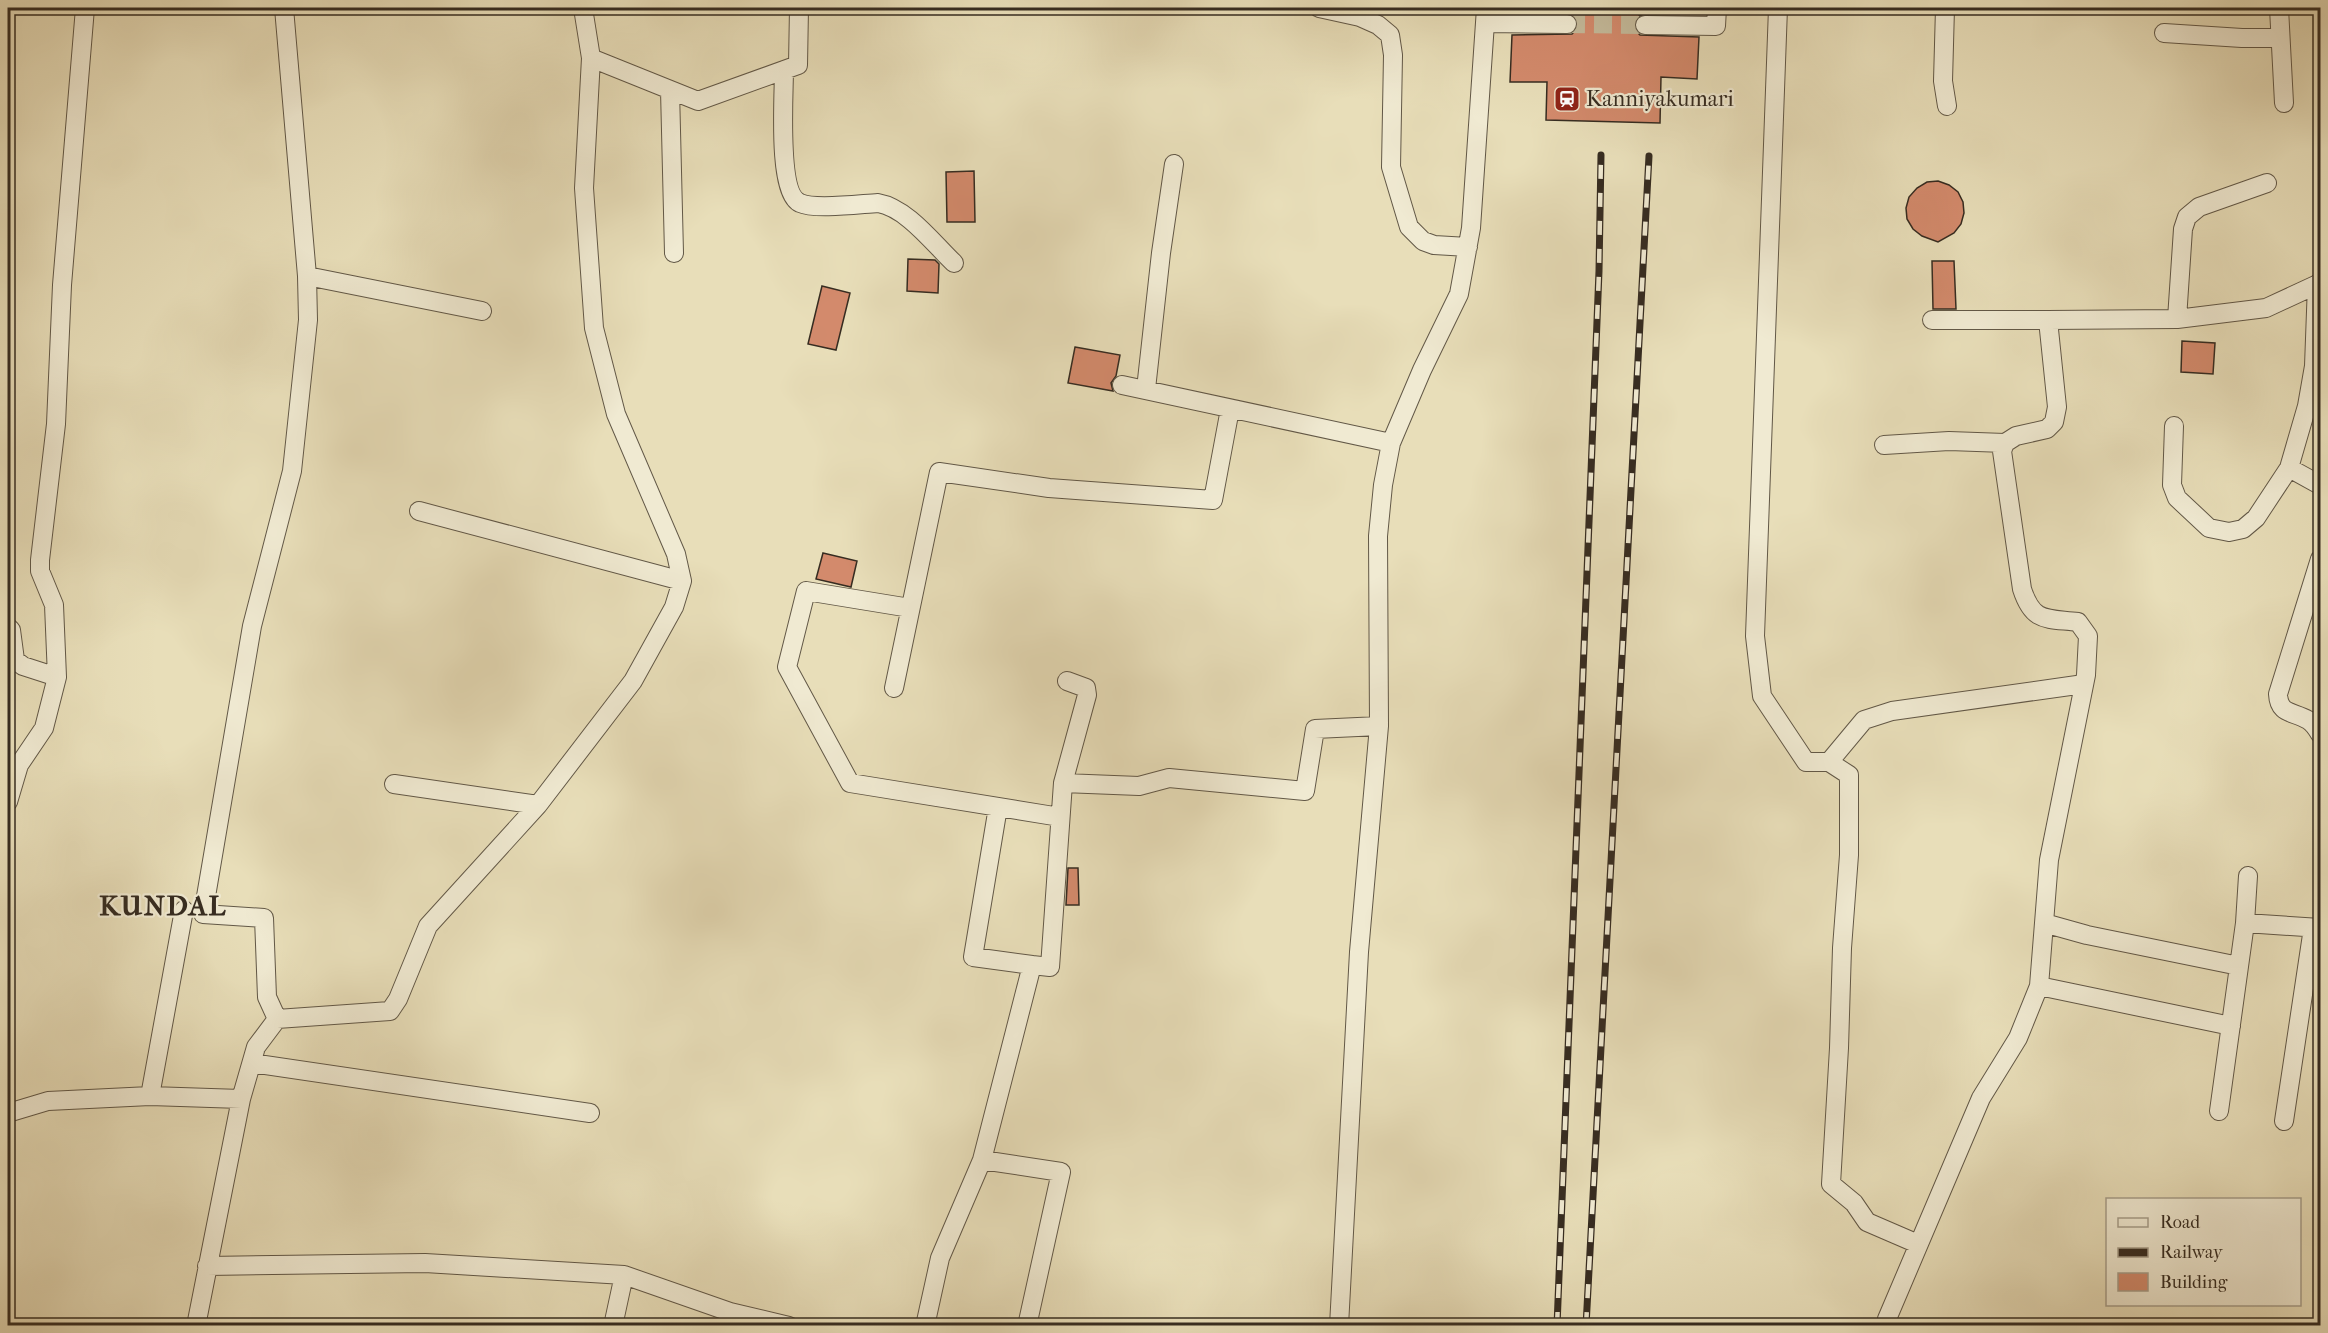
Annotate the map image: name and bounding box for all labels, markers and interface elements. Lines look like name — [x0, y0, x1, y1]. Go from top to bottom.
station icon: Kanniyakumari — [1552, 84, 1582, 114]
place label: Kanniyakumari — [1586, 86, 1734, 112]
district label: KUNDAL — [99, 889, 227, 922]
legend — [2106, 1198, 2301, 1306]
text: Road — [2160, 1212, 2200, 1233]
text: Railway — [2160, 1242, 2224, 1263]
text: Building — [2160, 1272, 2228, 1293]

